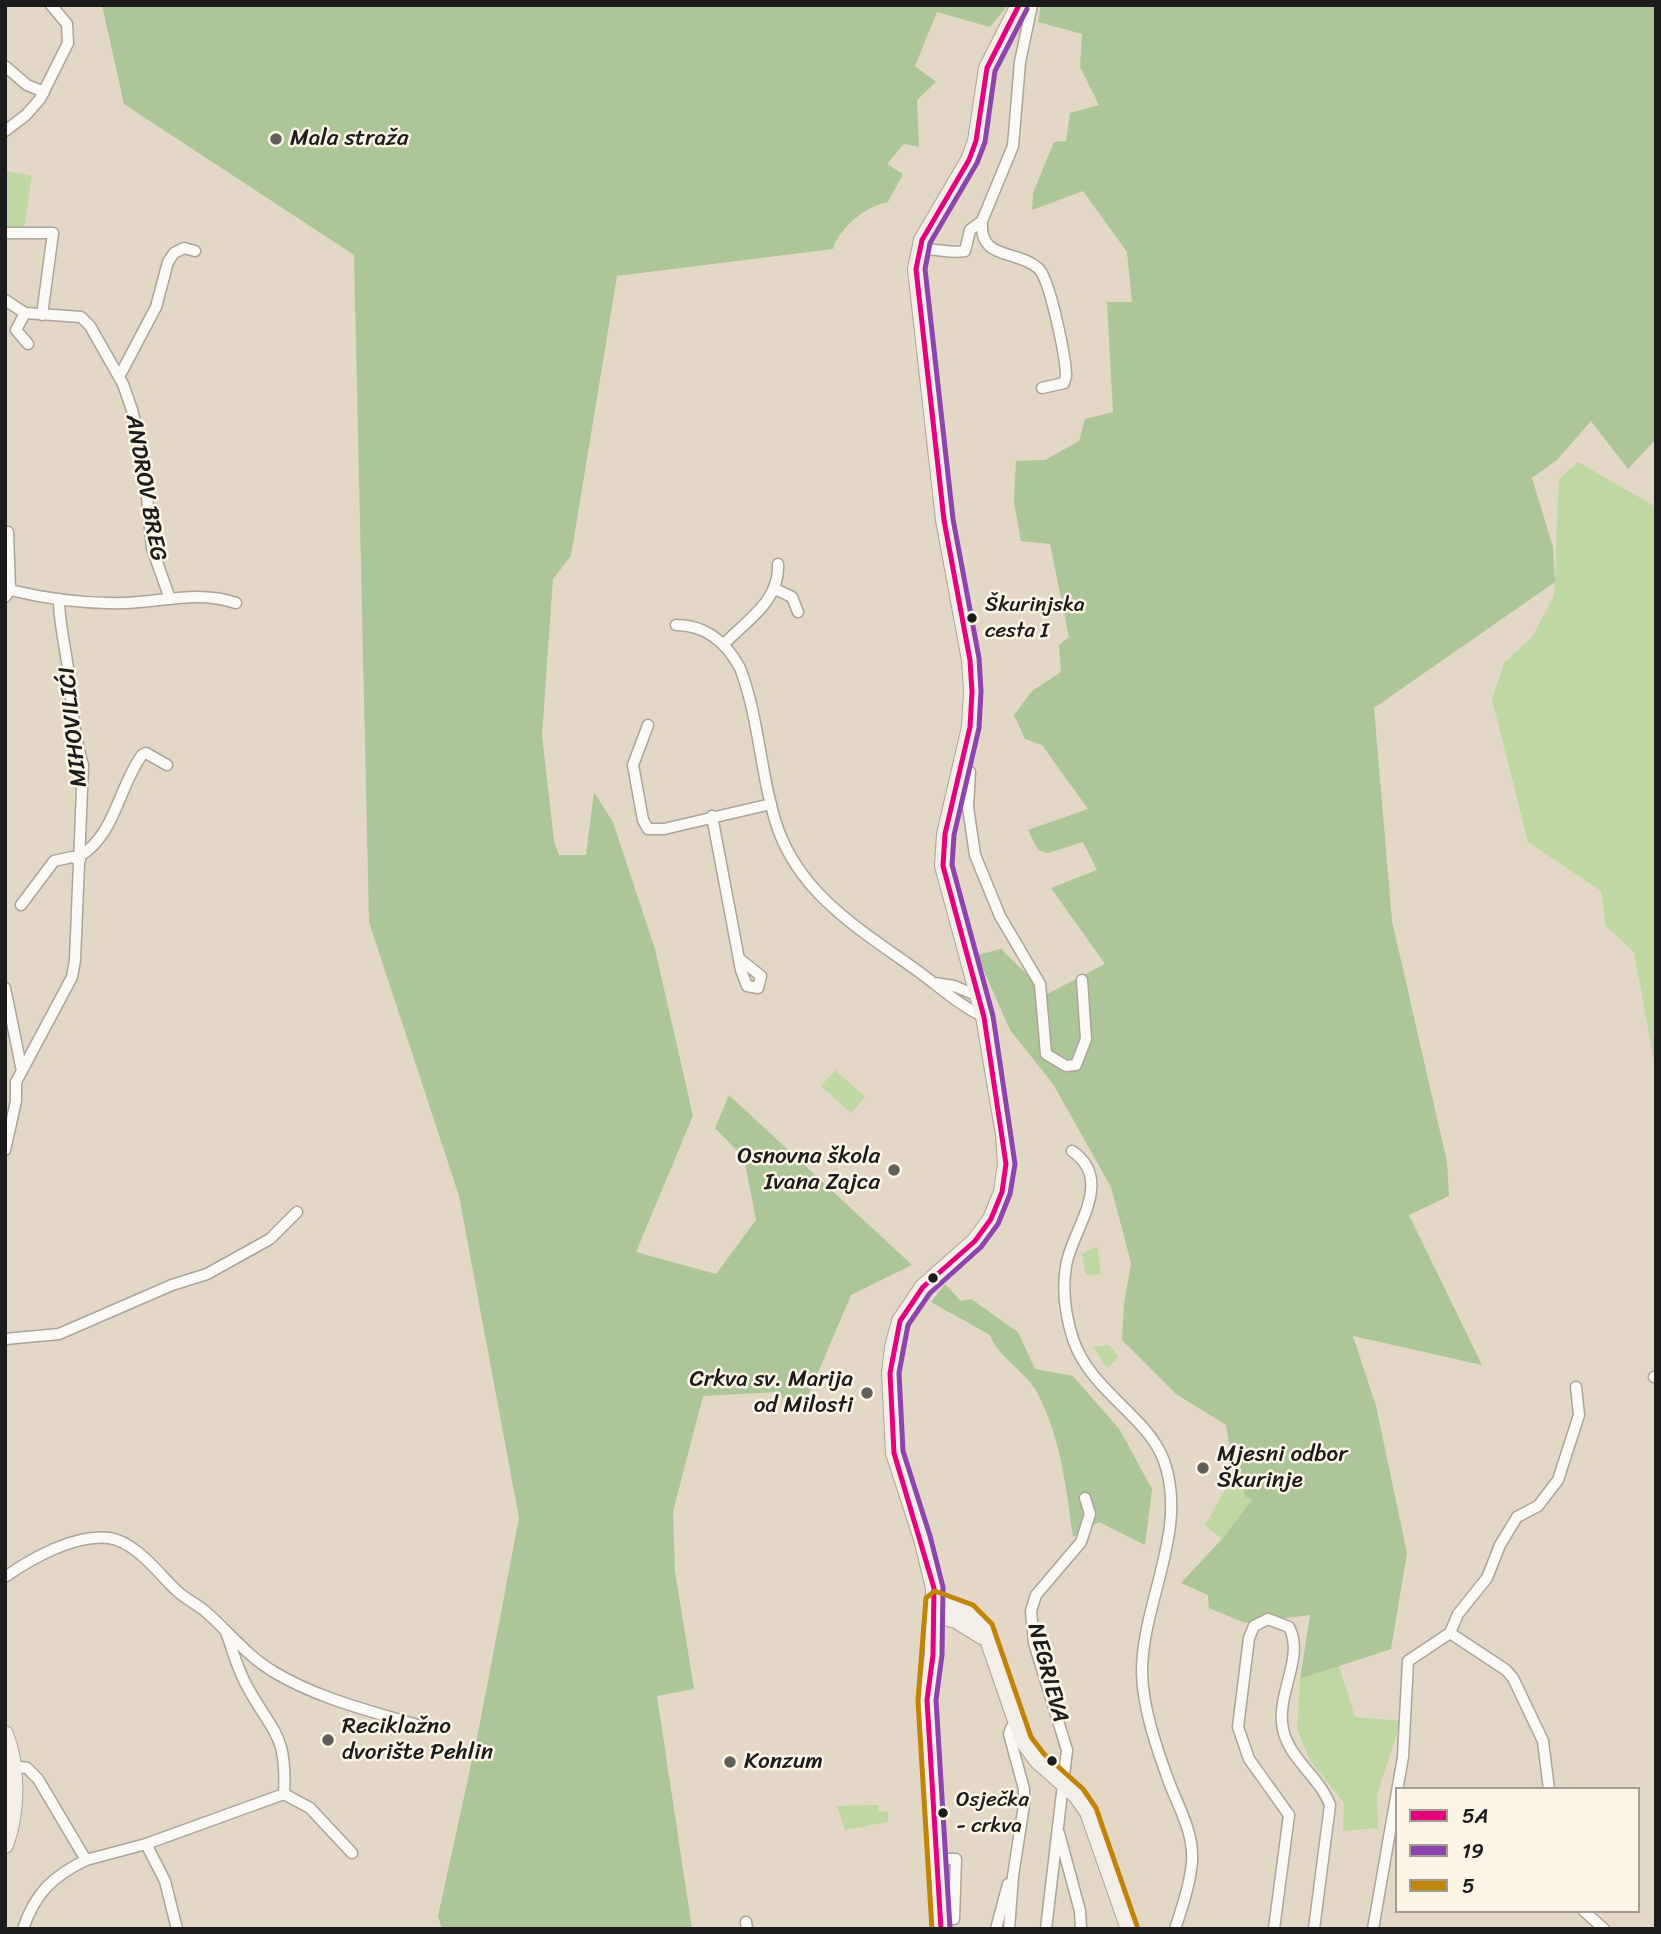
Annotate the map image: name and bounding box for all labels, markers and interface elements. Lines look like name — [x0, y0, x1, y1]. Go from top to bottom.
place label: Mala straža — [290, 125, 408, 153]
marker: Mala straža — [268, 131, 284, 147]
street label: ANDROV BREG — [119, 412, 171, 564]
place label: Škurinjska cesta I — [985, 593, 1085, 643]
marker: Škurinjska cesta I — [965, 611, 979, 625]
street label: MIHOVILIĆI — [54, 665, 94, 789]
place label: Osnovna škola Ivana Zajca — [737, 1143, 880, 1197]
marker: Osnovna škola Ivana Zajca — [886, 1162, 902, 1178]
unlabelled marker — [926, 1271, 940, 1285]
place label: Crkva sv. Marija od Milosti — [689, 1366, 853, 1420]
marker: Crkva sv. Marija od Milosti — [859, 1385, 875, 1401]
place label: Mjesni odbor Škurinje — [1217, 1441, 1348, 1495]
marker: Mjesni odbor Škurinje — [1195, 1460, 1211, 1476]
street label: NEGRIEVA — [1020, 1620, 1074, 1726]
place label: Reciklažno dvorište Pehlin — [342, 1713, 493, 1767]
marker: Reciklažno dvorište Pehlin — [320, 1732, 336, 1748]
place label: Konzum — [744, 1748, 823, 1776]
marker: Konzum — [722, 1754, 738, 1770]
unlabelled marker — [1045, 1754, 1059, 1768]
legend — [1395, 1787, 1640, 1913]
place label: Osječka - crkva — [956, 1788, 1029, 1838]
text: 5A — [1462, 1797, 1489, 1835]
marker: Osječka - crkva — [936, 1806, 950, 1820]
text: 19 — [1462, 1832, 1484, 1870]
text: 5 — [1462, 1867, 1475, 1905]

